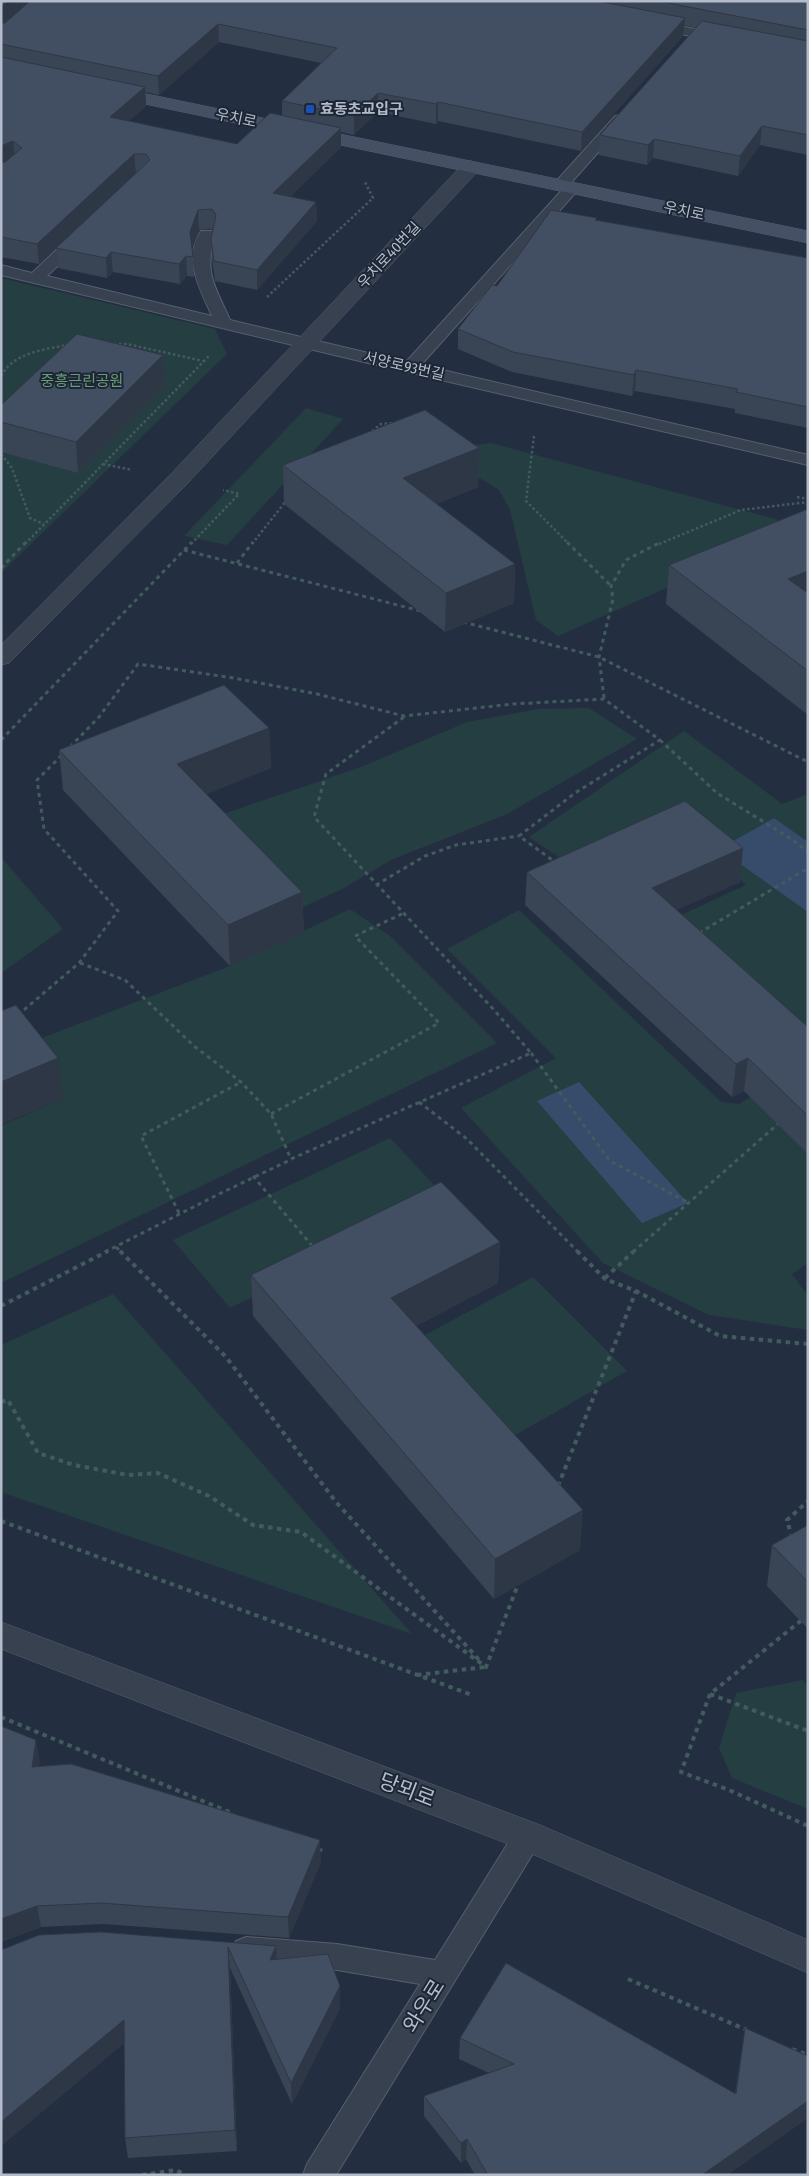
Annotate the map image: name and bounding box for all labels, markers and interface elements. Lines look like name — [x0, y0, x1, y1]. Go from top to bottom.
place label: 효동초교입구 — [320, 100, 403, 118]
marker: 효동초교입구 — [304, 103, 316, 115]
street label: 우치로 — [214, 105, 258, 131]
street label: 우치로 — [662, 198, 706, 224]
street label: 우치로40번길 — [354, 218, 424, 292]
street label: 서양로93번길 — [362, 348, 446, 384]
park label: 중흥근린공원 — [41, 372, 123, 390]
street label: 당뫼로 — [375, 1767, 439, 1813]
street label: 와우로 — [398, 1975, 450, 2037]

